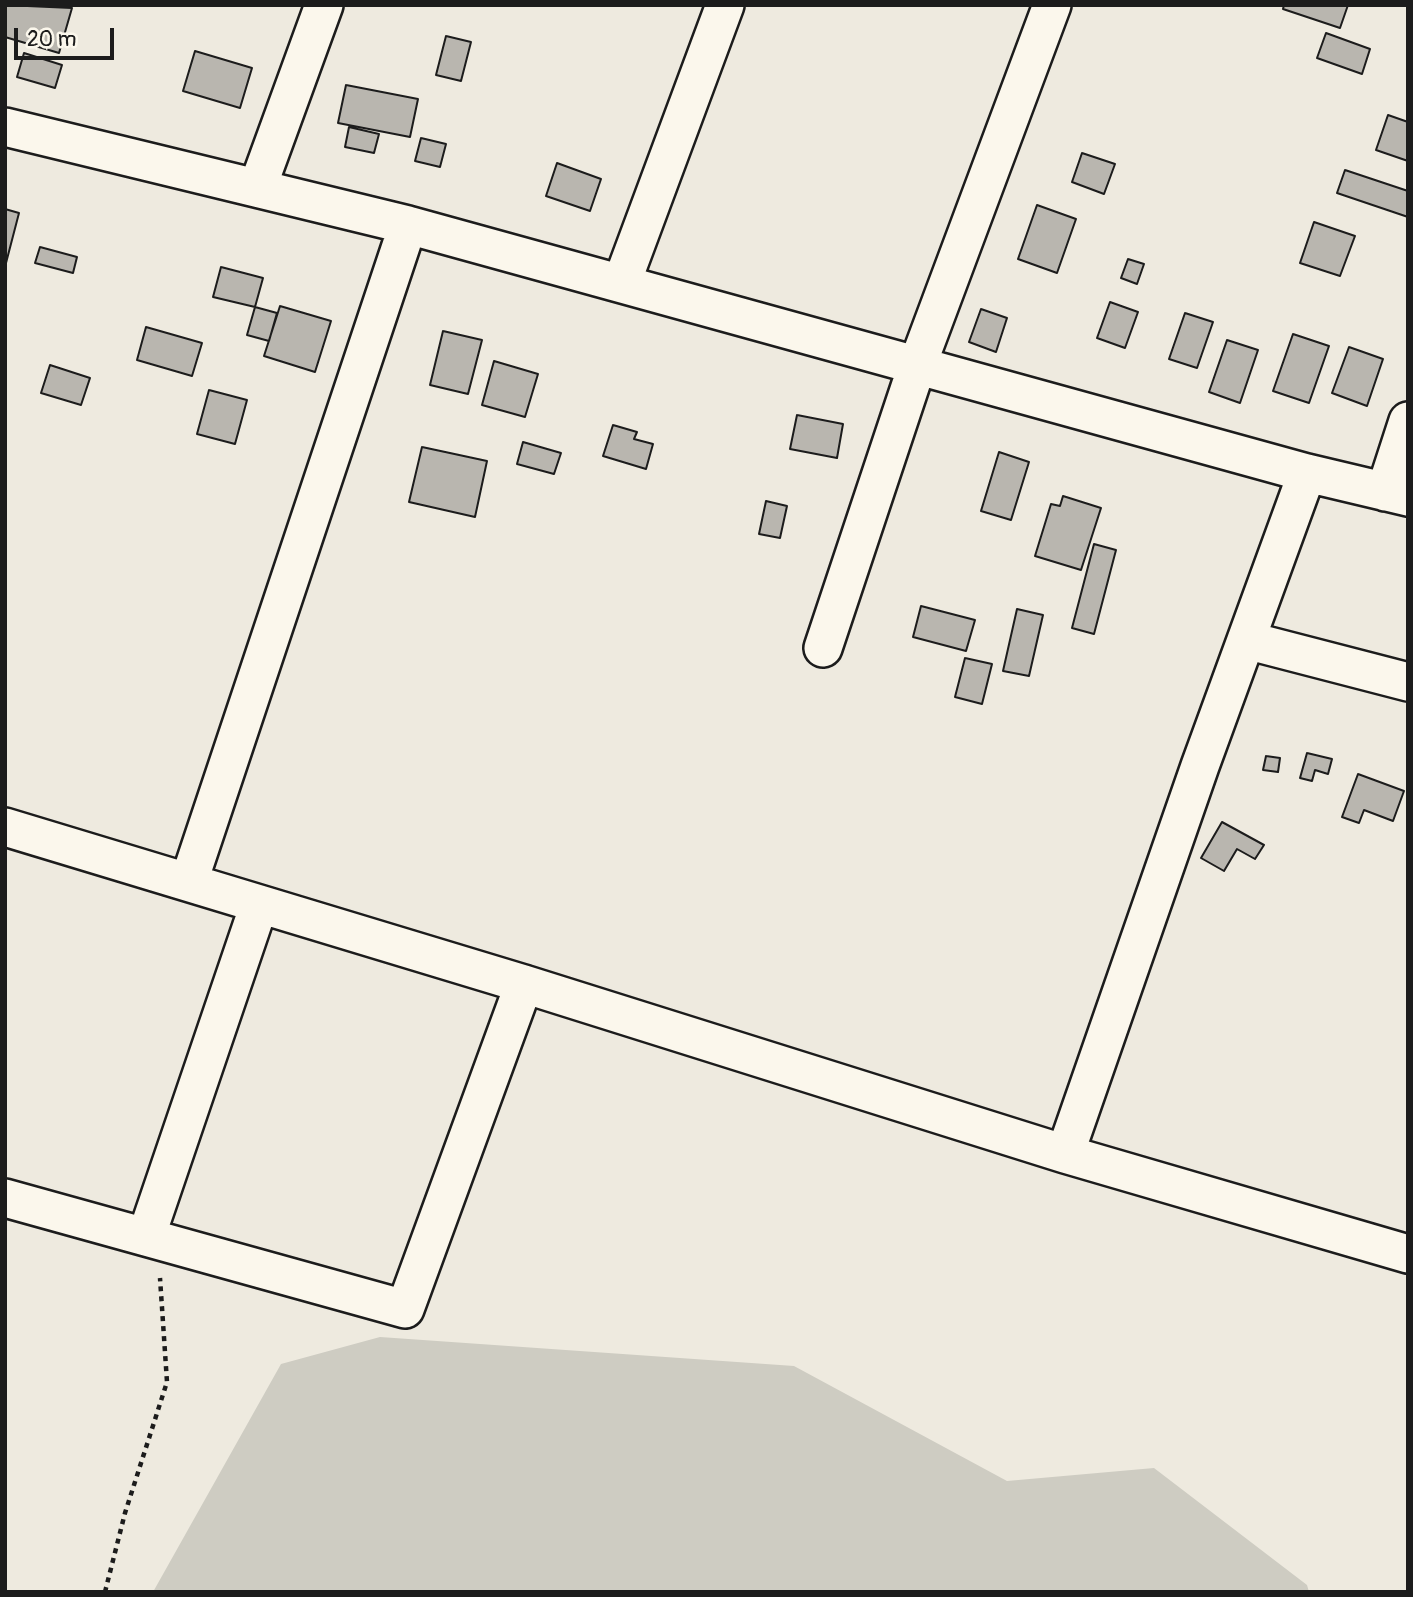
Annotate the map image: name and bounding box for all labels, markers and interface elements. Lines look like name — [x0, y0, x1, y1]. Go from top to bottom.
scale bar — [18, 14, 117, 58]
text: 20 m — [27, 26, 76, 53]

